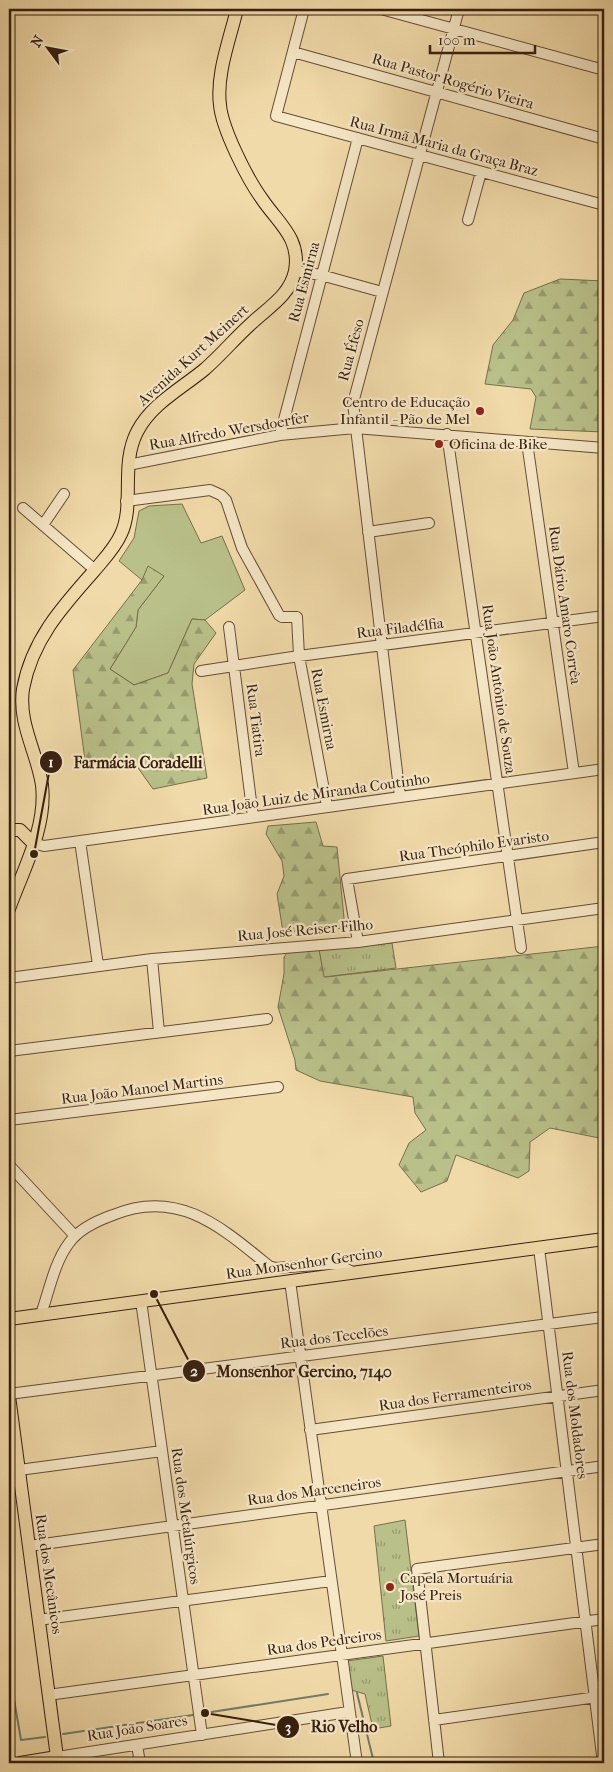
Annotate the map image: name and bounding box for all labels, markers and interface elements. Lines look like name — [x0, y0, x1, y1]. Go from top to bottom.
north arrow — [22, 22, 72, 72]
scale bar — [430, 22, 536, 54]
text: 100 m — [438, 31, 476, 49]
text: N — [27, 32, 48, 50]
street label: Rua Pastor Rogério Vieira — [370, 49, 537, 113]
street label: Rua Irmã Maria da Graça Braz — [348, 112, 541, 180]
street label: Rua Esmirna — [285, 239, 324, 324]
street label: Avenida Kurt Meinert — [133, 300, 253, 410]
street label: Rua Éfeso — [334, 317, 368, 383]
place label: Centro de Educação Infantil - Pão de Mel — [340, 393, 470, 428]
marker: Centro de Educação Infantil - Pão de Mel — [474, 405, 486, 417]
street label: Rua Alfredo Wersdoerfer — [148, 408, 311, 454]
place label: Oficina de Bike — [449, 435, 548, 453]
marker: Oficina de Bike — [433, 438, 445, 450]
street label: Rua Dário Amaro Corrêa — [545, 524, 585, 687]
street label: Rua João Antônio de Souza — [478, 603, 520, 776]
street label: Rua Filadélfia — [355, 614, 446, 642]
street label: Rua Esmirna — [307, 667, 341, 752]
street label: Rua Tiatira — [243, 682, 270, 759]
callout: Farmácia Coradelli — [38, 747, 212, 778]
text: 1 — [48, 753, 54, 771]
text: Farmácia Coradelli — [72, 753, 203, 772]
street label: Rua João Luiz de Miranda Coutinho — [201, 769, 431, 819]
street label: Rua Theóphilo Evaristo — [398, 827, 551, 865]
street label: Rua José Reiser Filho — [236, 915, 374, 945]
street label: Rua João Manoel Martins — [60, 1070, 224, 1108]
street label: Rua Monsenhor Gercino — [225, 1243, 384, 1283]
street label: Rua dos Tecelões — [279, 1321, 389, 1353]
street label: Rua dos Moldadores — [558, 1350, 592, 1481]
callout: Monsenhor Gercino, 7140 — [181, 1355, 402, 1386]
text: 2 — [190, 1362, 198, 1380]
text: Monsenhor Gercino, 7140 — [215, 1362, 392, 1382]
street label: Rua dos Ferramenteiros — [378, 1375, 533, 1415]
street label: Rua dos Metalúrgicos — [167, 1446, 205, 1586]
street label: Rua dos Marceneiros — [246, 1473, 382, 1509]
street label: Rua dos Mecânicos — [32, 1513, 66, 1636]
place label: Capela Mortuária José Preis — [399, 1569, 514, 1604]
marker: Capela Mortuária José Preis — [384, 1581, 396, 1593]
street label: Rua dos Pedreiros — [265, 1625, 383, 1659]
street label: Rua João Soares — [85, 1711, 189, 1745]
callout: Rio Velho — [275, 1711, 387, 1742]
text: Rio Velho — [311, 1717, 377, 1736]
text: 3 — [285, 1718, 291, 1736]

